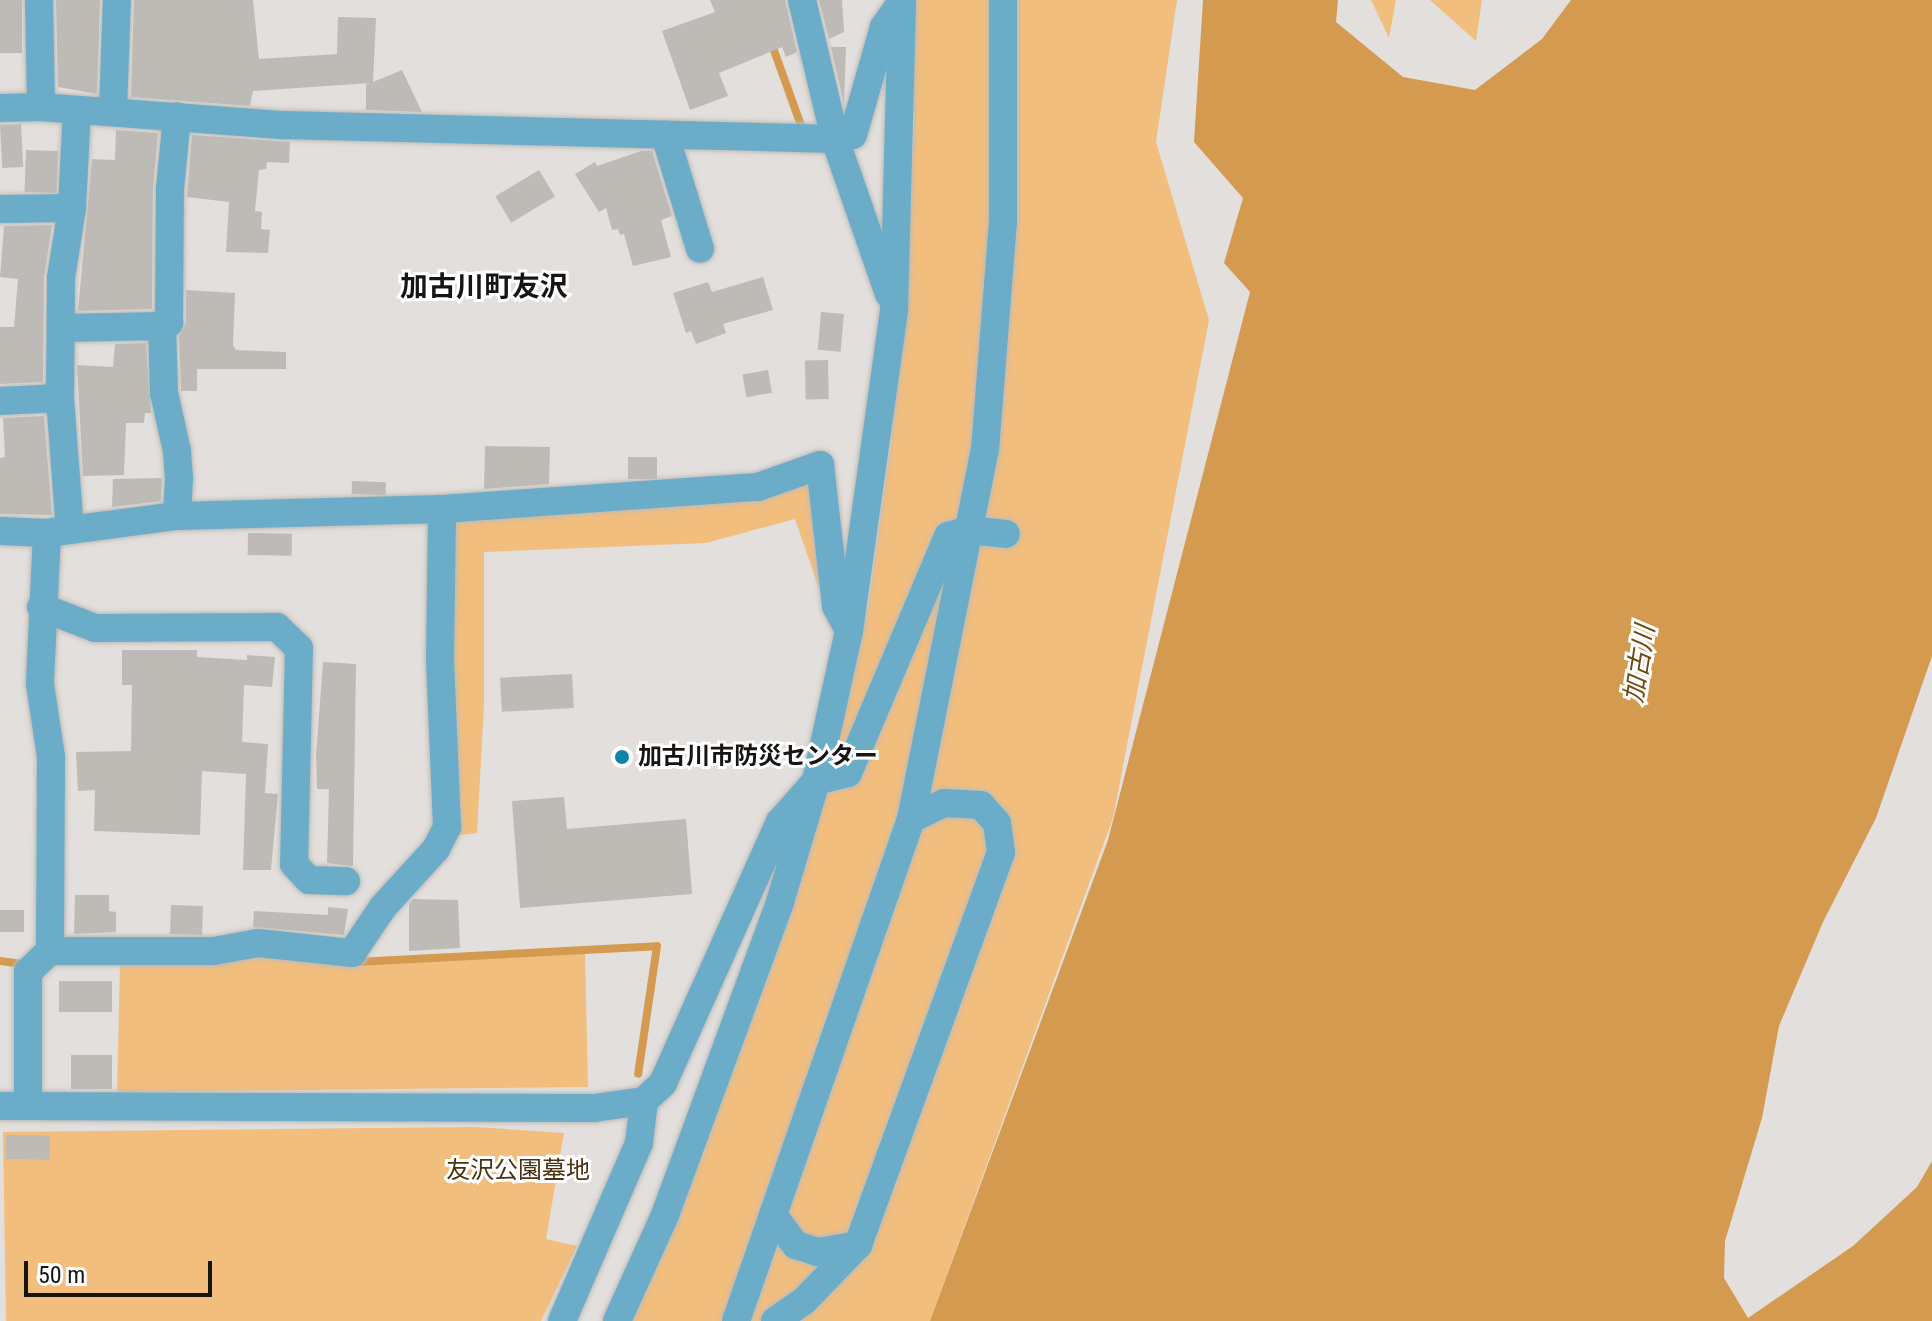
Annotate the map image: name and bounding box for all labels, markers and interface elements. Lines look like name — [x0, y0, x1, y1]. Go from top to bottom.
district label: 加古川町友沢 — [400, 270, 568, 304]
water label: 加古川 — [1618, 623, 1662, 705]
place label: 加古川市防災センター — [638, 743, 878, 771]
marker: 加古川市防災センター — [613, 748, 631, 766]
park label: 友沢公園墓地 — [446, 1157, 590, 1185]
scale bar — [28, 1245, 216, 1295]
text: 50 m — [38, 1261, 85, 1289]

